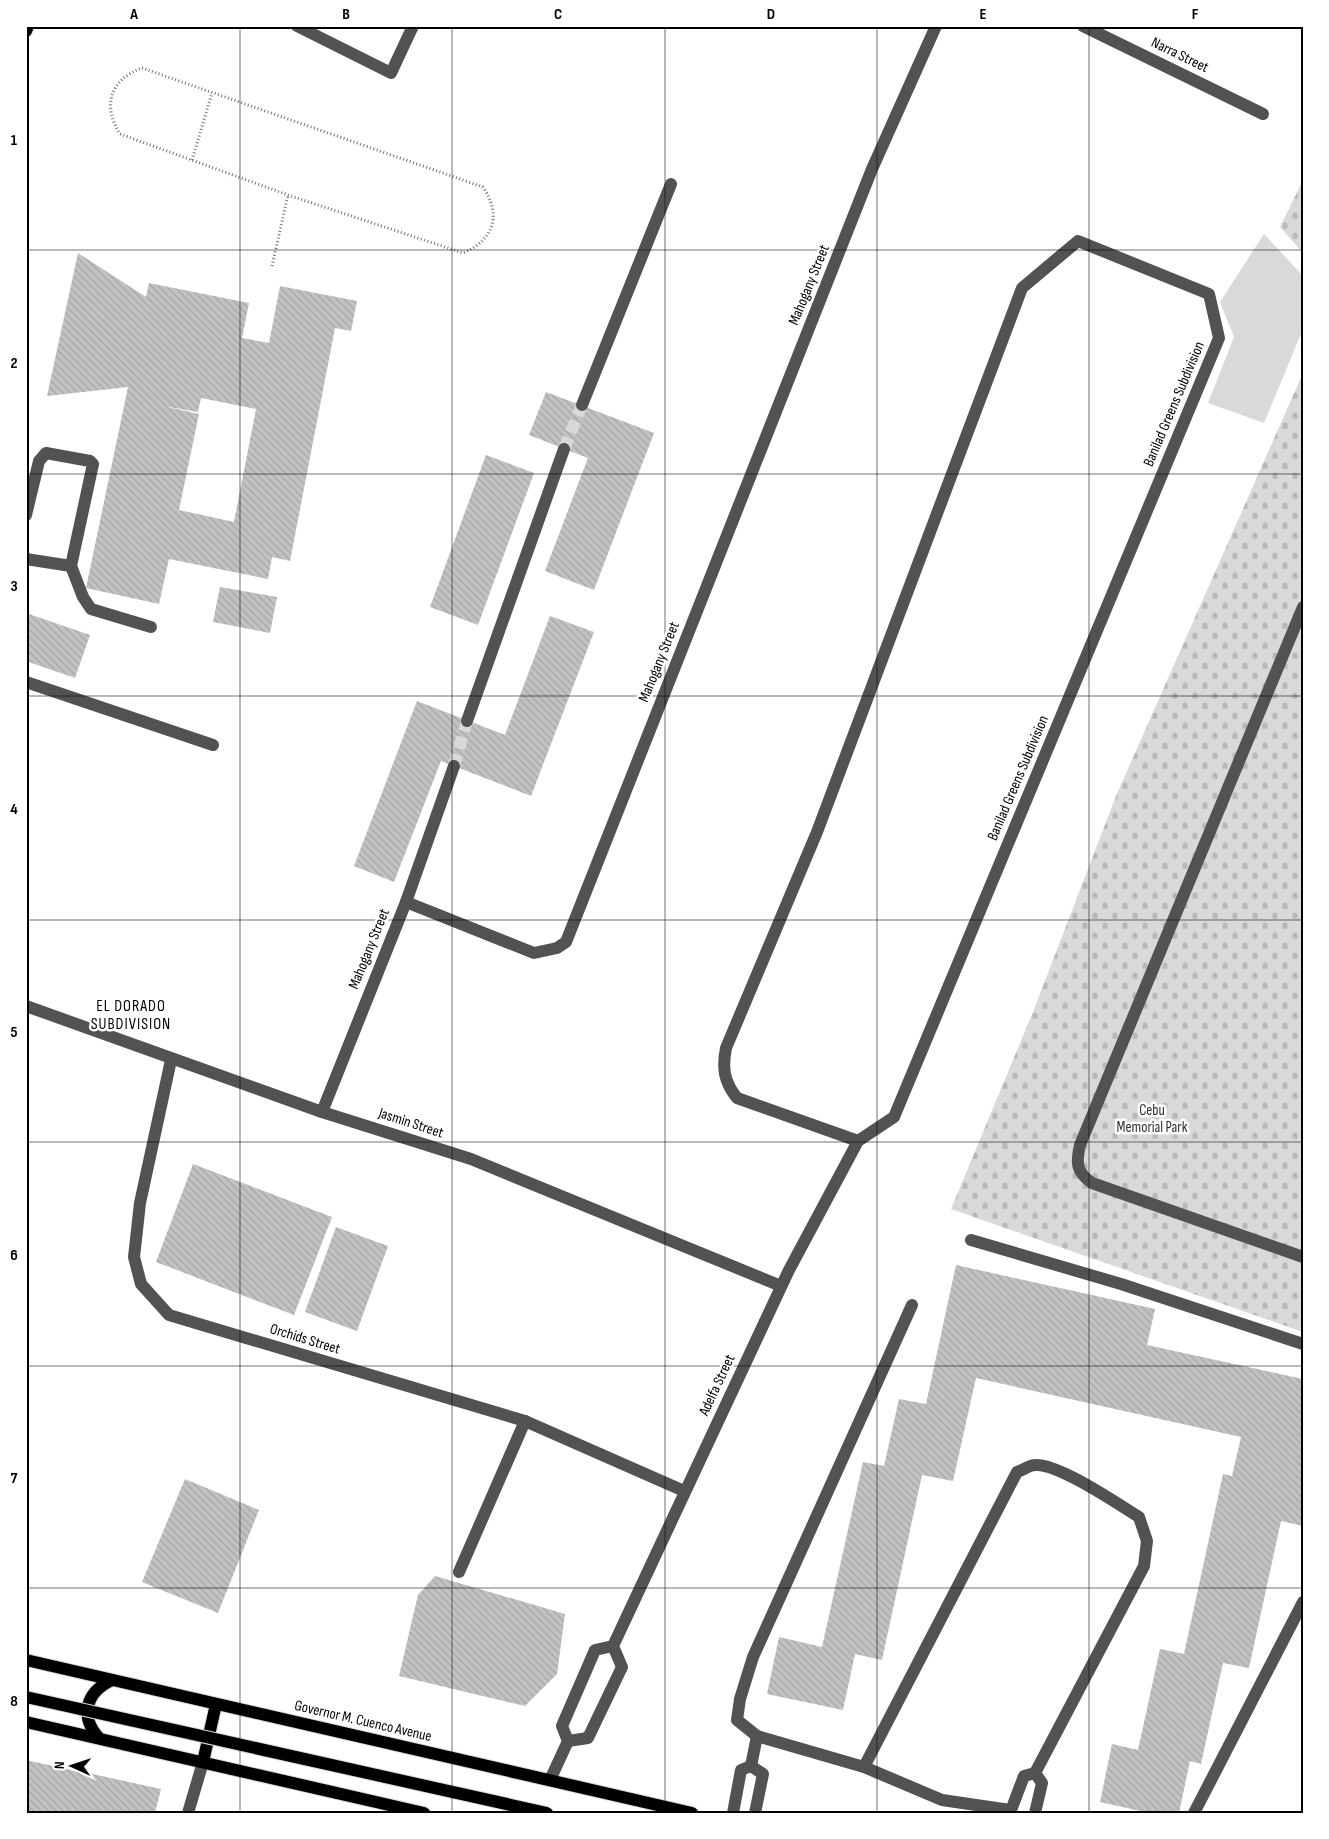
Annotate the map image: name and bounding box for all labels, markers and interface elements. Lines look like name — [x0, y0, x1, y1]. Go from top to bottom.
text: A — [129, 5, 138, 24]
text: B — [342, 5, 350, 24]
text: C — [554, 5, 562, 24]
text: D — [767, 5, 775, 24]
text: E — [980, 5, 987, 24]
text: F — [1192, 5, 1199, 24]
street label: Narra Street — [1148, 33, 1212, 77]
text: 1 — [11, 131, 18, 150]
street label: Mahogany Street — [784, 242, 834, 328]
street label: Banilad Greens Subdivision — [1139, 339, 1209, 469]
text: 2 — [10, 354, 18, 373]
text: 3 — [10, 577, 18, 596]
street label: Mahogany Street — [634, 619, 684, 705]
street label: Banilad Greens Subdivision — [983, 713, 1053, 843]
text: 4 — [10, 800, 18, 819]
street label: Mahogany Street — [344, 906, 394, 992]
district label: EL DORADO SUBDIVISION — [91, 997, 171, 1034]
text: 5 — [10, 1023, 18, 1042]
park label: Cebu Memorial Park — [1117, 1101, 1188, 1137]
street label: Jasmin Street — [375, 1103, 446, 1143]
text: 6 — [10, 1246, 18, 1265]
street label: Orchids Street — [268, 1319, 343, 1359]
street label: Adelfa Street — [694, 1351, 740, 1419]
text: 7 — [11, 1469, 18, 1488]
text: 8 — [10, 1692, 18, 1711]
street label: Governor M. Cuenco Avenue — [293, 1696, 433, 1746]
north arrow — [48, 1742, 98, 1792]
text: N — [51, 1761, 68, 1770]

